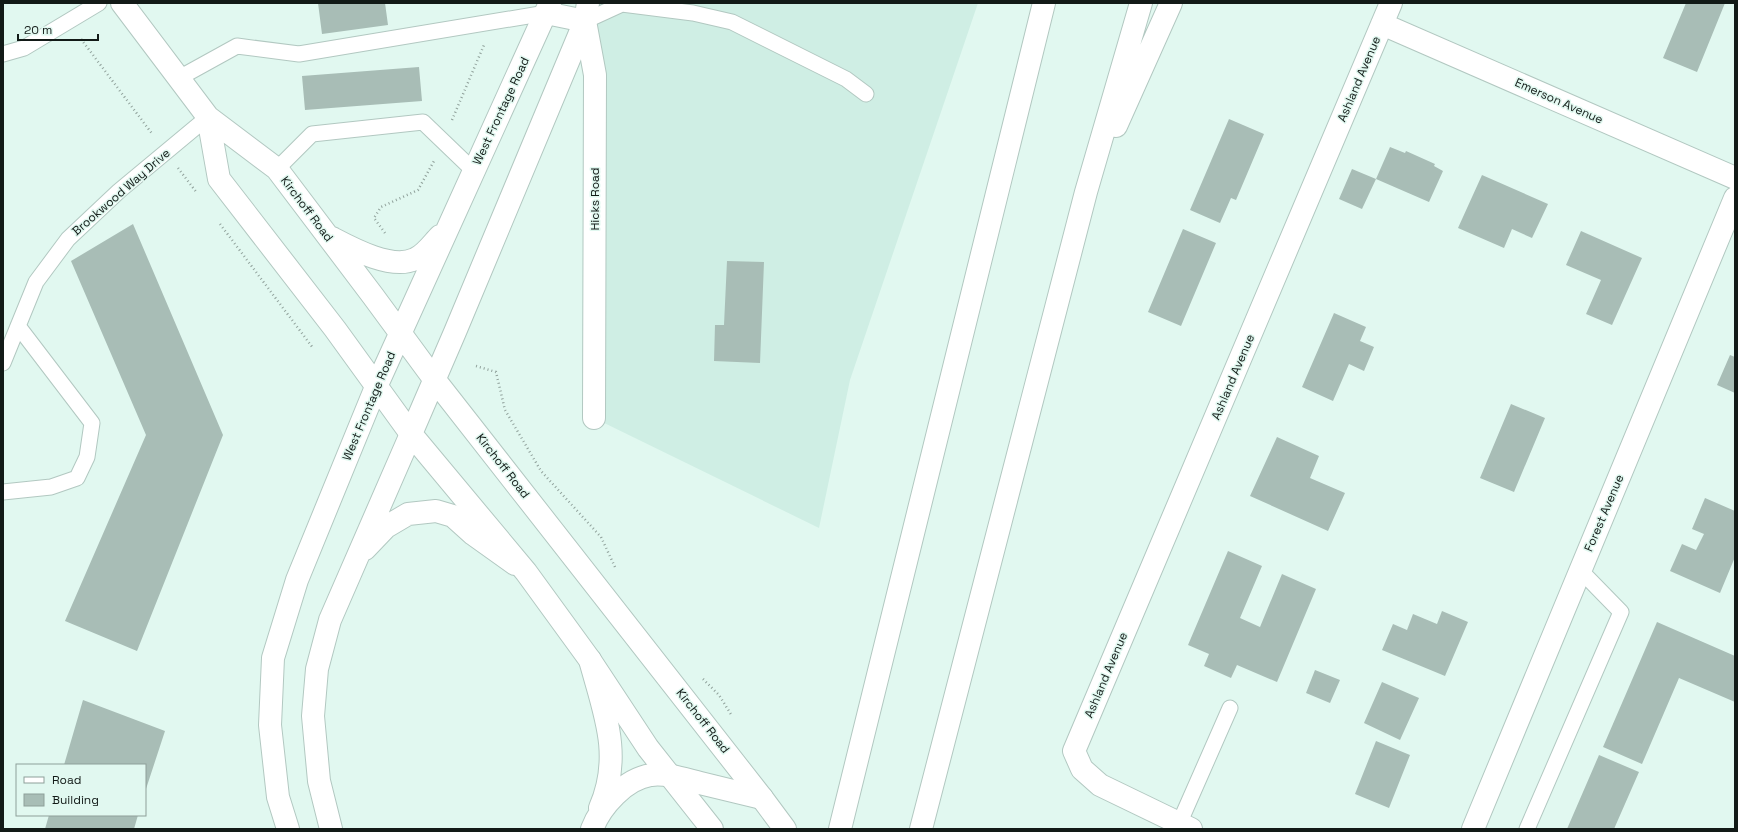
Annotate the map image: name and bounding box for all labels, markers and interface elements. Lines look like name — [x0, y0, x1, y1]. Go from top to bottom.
scale bar — [18, 16, 98, 42]
text: 20 m — [24, 22, 52, 38]
street label: Ashland Avenue — [1334, 34, 1384, 124]
street label: West Frontage Road — [469, 55, 533, 167]
street label: Emerson Avenue — [1512, 74, 1606, 128]
street label: Brookwood Way Drive — [69, 145, 173, 239]
street label: Hicks Road — [587, 167, 603, 231]
street label: Kirchoff Road — [277, 173, 337, 245]
street label: Ashland Avenue — [1208, 332, 1258, 422]
street label: West Frontage Road — [339, 349, 399, 463]
street label: Kirchoff Road — [473, 430, 533, 502]
street label: Forest Avenue — [1581, 472, 1627, 554]
street label: Ashland Avenue — [1081, 630, 1131, 720]
street label: Kirchoff Road — [673, 685, 733, 757]
legend — [16, 764, 146, 816]
text: Road — [52, 772, 81, 788]
text: Building — [52, 792, 99, 808]

